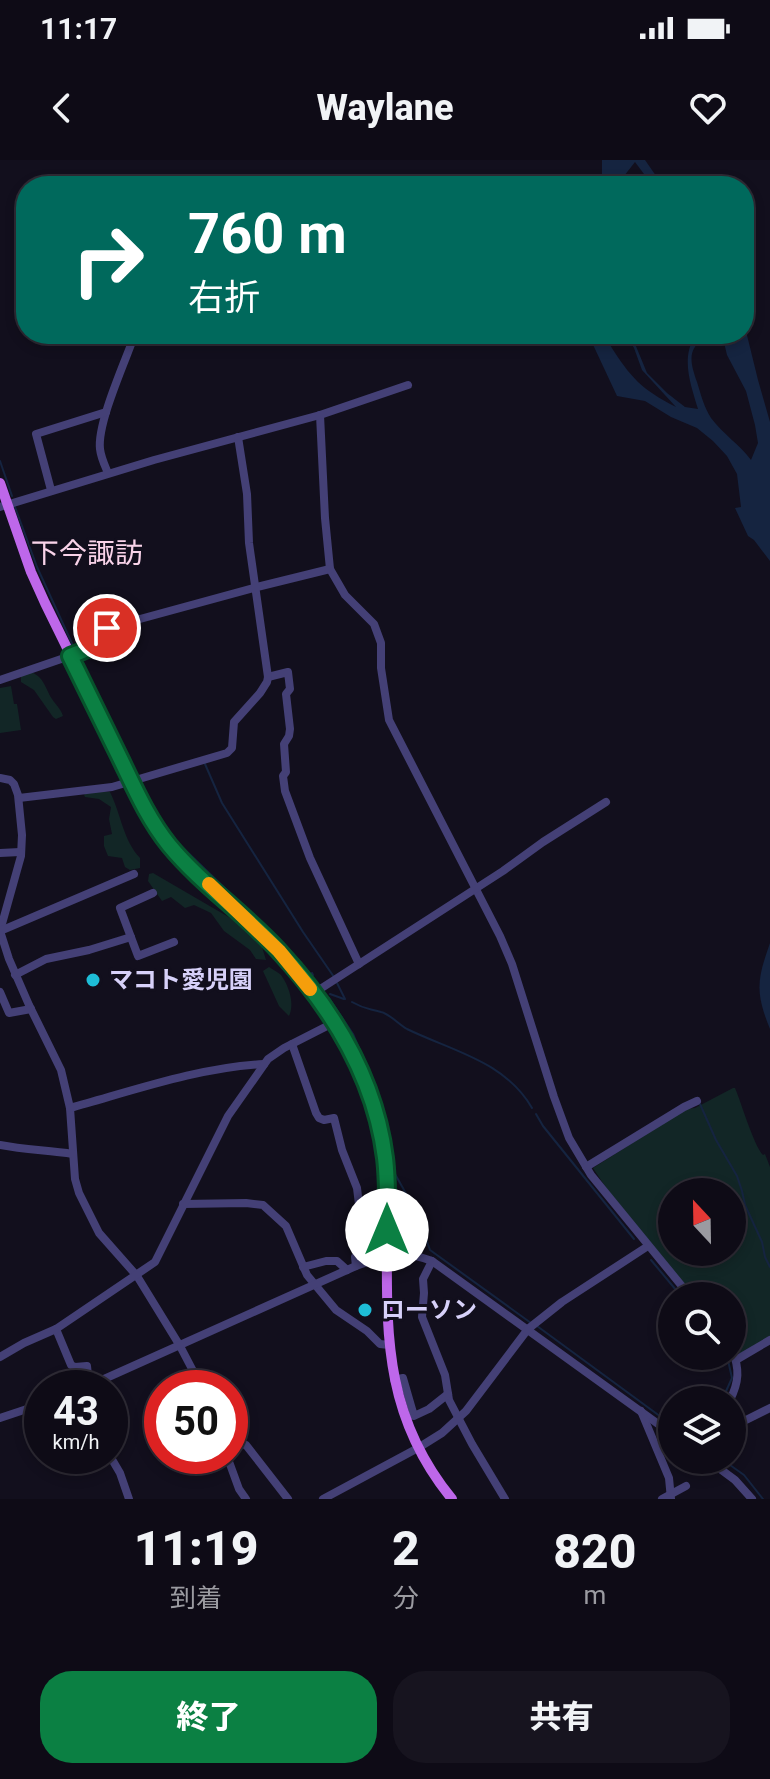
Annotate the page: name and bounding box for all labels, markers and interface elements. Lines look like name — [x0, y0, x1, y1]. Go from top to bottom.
text: 11:17 — [40, 11, 117, 46]
icon: back — [40, 86, 84, 130]
icon: heart — [686, 86, 730, 130]
text: Waylane — [317, 87, 453, 129]
text: 760 m — [188, 201, 347, 267]
icon: right — [56, 208, 160, 312]
text: 右折 — [188, 277, 260, 319]
district label: 下今諏訪 — [31, 537, 143, 570]
pin — [73, 594, 141, 662]
icon: arrive — [85, 606, 129, 650]
place label: マコト愛児園 — [109, 966, 253, 994]
marker: マコト愛児園 — [84, 971, 102, 989]
north arrow — [658, 1178, 746, 1266]
map controls — [658, 1178, 746, 1474]
position arrow — [345, 1188, 429, 1272]
button: search — [658, 1282, 746, 1370]
place label: ローソン — [381, 1296, 477, 1324]
marker: ローソン — [356, 1301, 374, 1319]
speed limit sign: 50 — [144, 1370, 248, 1474]
button: layers — [658, 1386, 746, 1474]
text: 43 — [53, 1388, 99, 1435]
text: km/h — [53, 1430, 99, 1454]
text: 11:19 — [134, 1520, 258, 1577]
text: 2 — [392, 1520, 420, 1577]
text: 820 — [553, 1523, 636, 1580]
text: m — [583, 1580, 606, 1610]
text: 到着 — [170, 1583, 222, 1613]
text: 分 — [393, 1583, 419, 1613]
button: 終了 — [40, 1671, 377, 1763]
button: 共有 — [393, 1671, 730, 1763]

